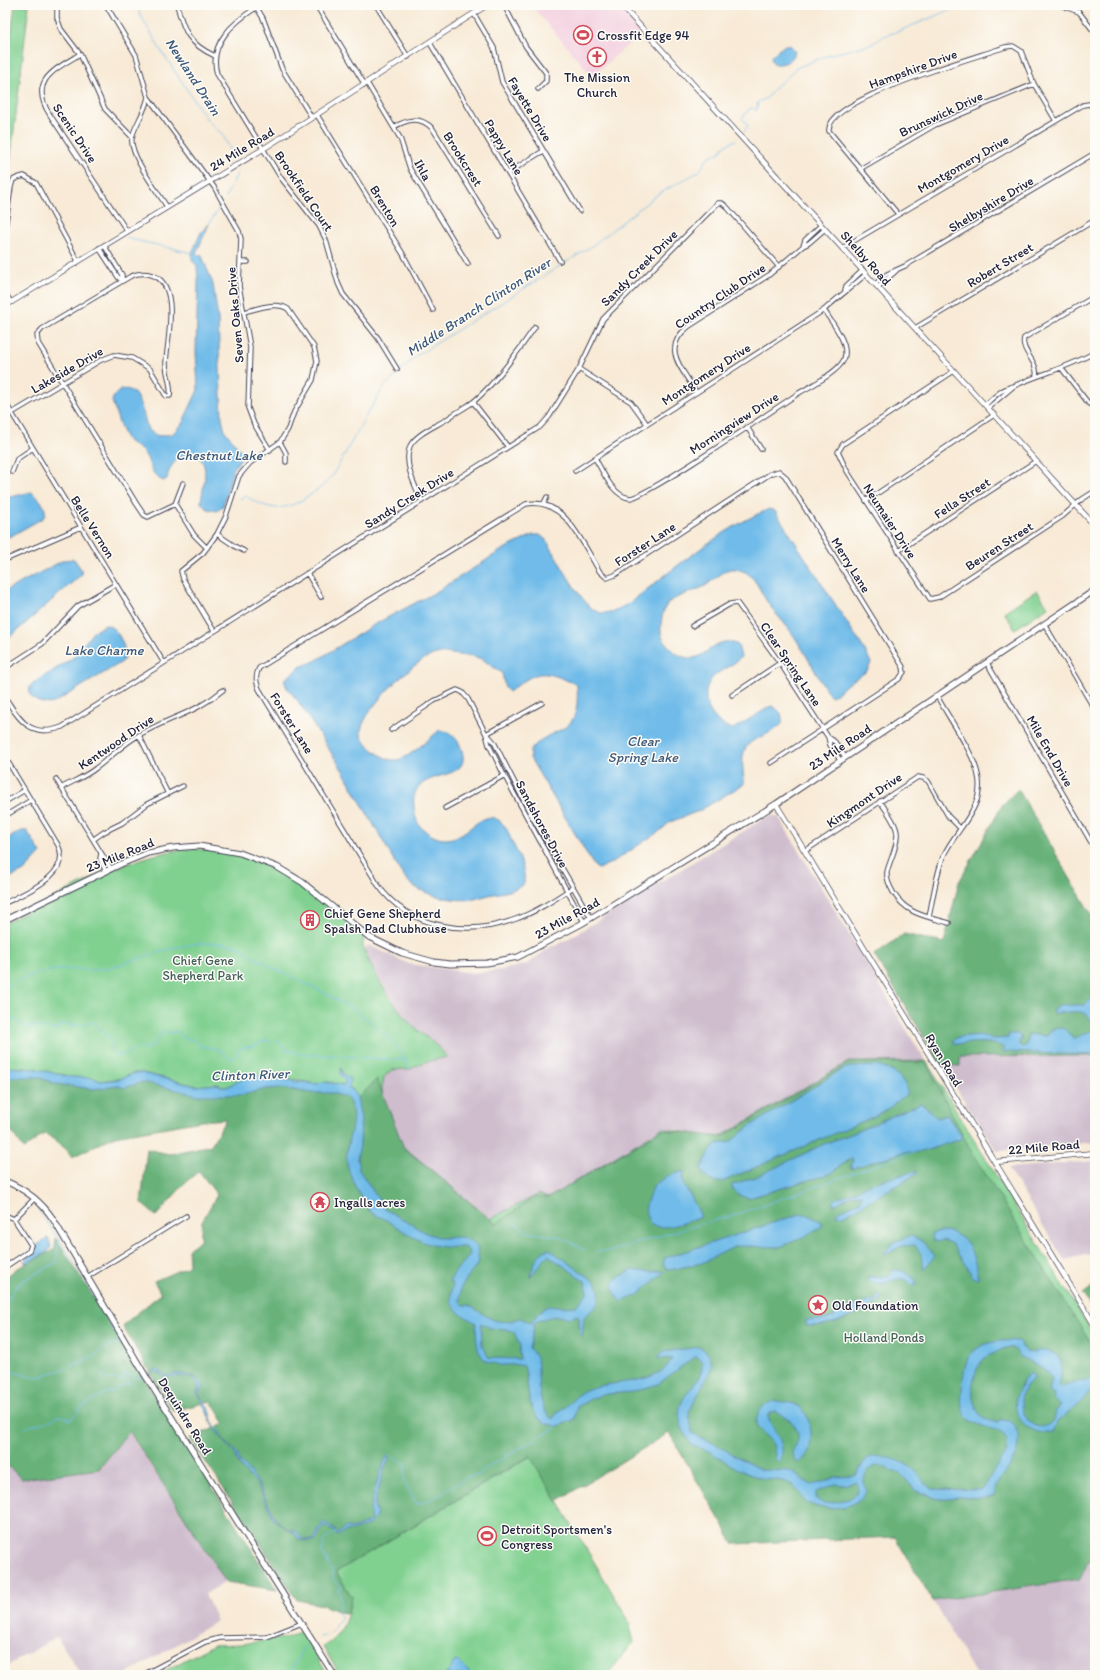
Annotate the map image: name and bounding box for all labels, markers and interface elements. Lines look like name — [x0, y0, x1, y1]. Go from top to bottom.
sports icon: Crossfit Edge 94 — [572, 24, 594, 46]
place label: Crossfit Edge 94 — [597, 28, 689, 43]
water label: Newland Drain — [162, 35, 225, 120]
church icon: The Mission Church — [586, 46, 608, 68]
street label: Hampshire Drive — [867, 46, 959, 92]
place label: The Mission Church — [564, 70, 631, 100]
street label: Fayette Drive — [505, 74, 555, 144]
street label: Brunswick Drive — [897, 88, 985, 140]
street label: Scenic Drive — [50, 101, 100, 165]
street label: Pappy Lane — [481, 116, 527, 178]
street label: 24 Mile Road — [207, 124, 277, 174]
street label: Brookcrest — [440, 129, 486, 189]
street label: Montgomery Drive — [915, 132, 1011, 196]
street label: Brookfield Court — [272, 148, 336, 234]
street label: Ihla — [411, 157, 435, 184]
street label: Shelbyshire Drive — [946, 173, 1036, 235]
street label: Brenton — [367, 183, 403, 230]
street label: Sandy Creek Drive — [598, 227, 680, 309]
street label: Shelby Road — [838, 228, 894, 288]
street label: Robert Street — [964, 239, 1036, 291]
water label: Middle Branch Clinton River — [404, 253, 555, 360]
street label: Country Club Drive — [672, 260, 768, 332]
street label: Seven Oaks Drive — [223, 266, 247, 364]
street label: Montgomery Drive — [659, 340, 753, 408]
street label: Lakeside Drive — [28, 343, 106, 397]
street label: Morningview Drive — [687, 389, 781, 457]
water label: Chestnut Lake — [176, 447, 264, 464]
street label: Sandy Creek Drive — [362, 465, 456, 531]
street label: Fella Street — [931, 474, 993, 522]
street label: Neumaier Drive — [860, 481, 920, 561]
street label: Belle Vernon — [68, 493, 118, 561]
street label: Forster Lane — [612, 519, 678, 569]
street label: Beuren Street — [962, 519, 1036, 573]
street label: Merry Lane — [828, 535, 874, 595]
street label: Clear Spring Lane — [757, 619, 825, 709]
water label: Lake Charme — [65, 642, 145, 659]
street label: Forster Lane — [267, 690, 317, 756]
street label: Kentwood Drive — [75, 711, 157, 773]
street label: Mile End Drive — [1024, 713, 1076, 789]
street label: 23 Mile Road — [806, 721, 874, 773]
water label: Clear Spring Lake — [608, 733, 679, 766]
street label: Kingmont Drive — [824, 769, 904, 831]
street label: Sandshores Drive — [513, 778, 571, 870]
street label: 23 Mile Road — [84, 835, 156, 875]
street label: 23 Mile Road — [532, 894, 602, 942]
place label: Chief Gene Shepherd Spalsh Pad Clubhouse — [324, 906, 447, 936]
building icon: Chief Gene Shepherd Spalsh Pad Clubhouse — [299, 909, 321, 931]
park label: Chief Gene Shepherd Park — [162, 953, 244, 983]
street label: Ryan Road — [922, 1031, 966, 1089]
water label: Clinton River — [211, 1065, 291, 1085]
street label: 22 Mile Road — [1008, 1136, 1080, 1158]
temple icon: Ingalls acres — [309, 1191, 331, 1213]
place label: Ingalls acres — [334, 1195, 406, 1210]
place icon: Old Foundation — [807, 1294, 829, 1316]
place label: Old Foundation — [832, 1298, 919, 1313]
park label: Holland Ponds — [844, 1330, 925, 1345]
street label: Dequindre Road — [155, 1375, 215, 1457]
place label: Detroit Sportsmen's Congress — [501, 1522, 612, 1552]
sports icon: Detroit Sportsmen's Congress — [476, 1525, 498, 1547]

